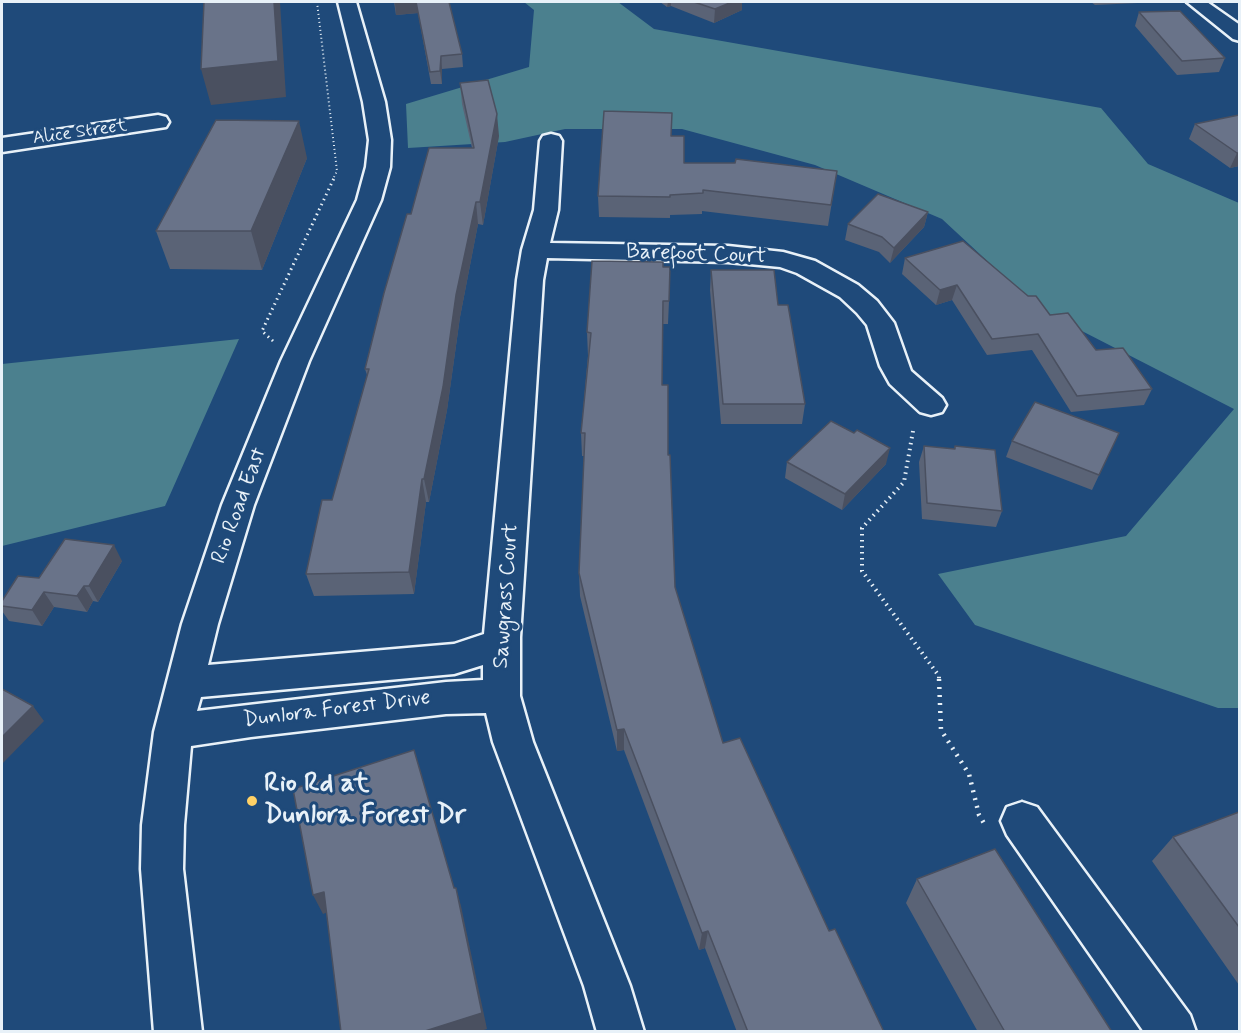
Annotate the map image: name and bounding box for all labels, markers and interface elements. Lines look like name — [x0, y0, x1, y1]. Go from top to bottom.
street label: Alice Street — [32, 116, 128, 150]
street label: Barefoot Court — [626, 239, 766, 271]
street label: Rio Road East — [207, 444, 273, 568]
street label: Sawgrass Court — [489, 522, 525, 670]
street label: Dunlora Forest Drive — [242, 685, 432, 735]
place label: Rio Rd at Dunlora Forest Dr — [264, 769, 466, 832]
marker: Rio Rd at Dunlora Forest Dr — [245, 794, 259, 808]

